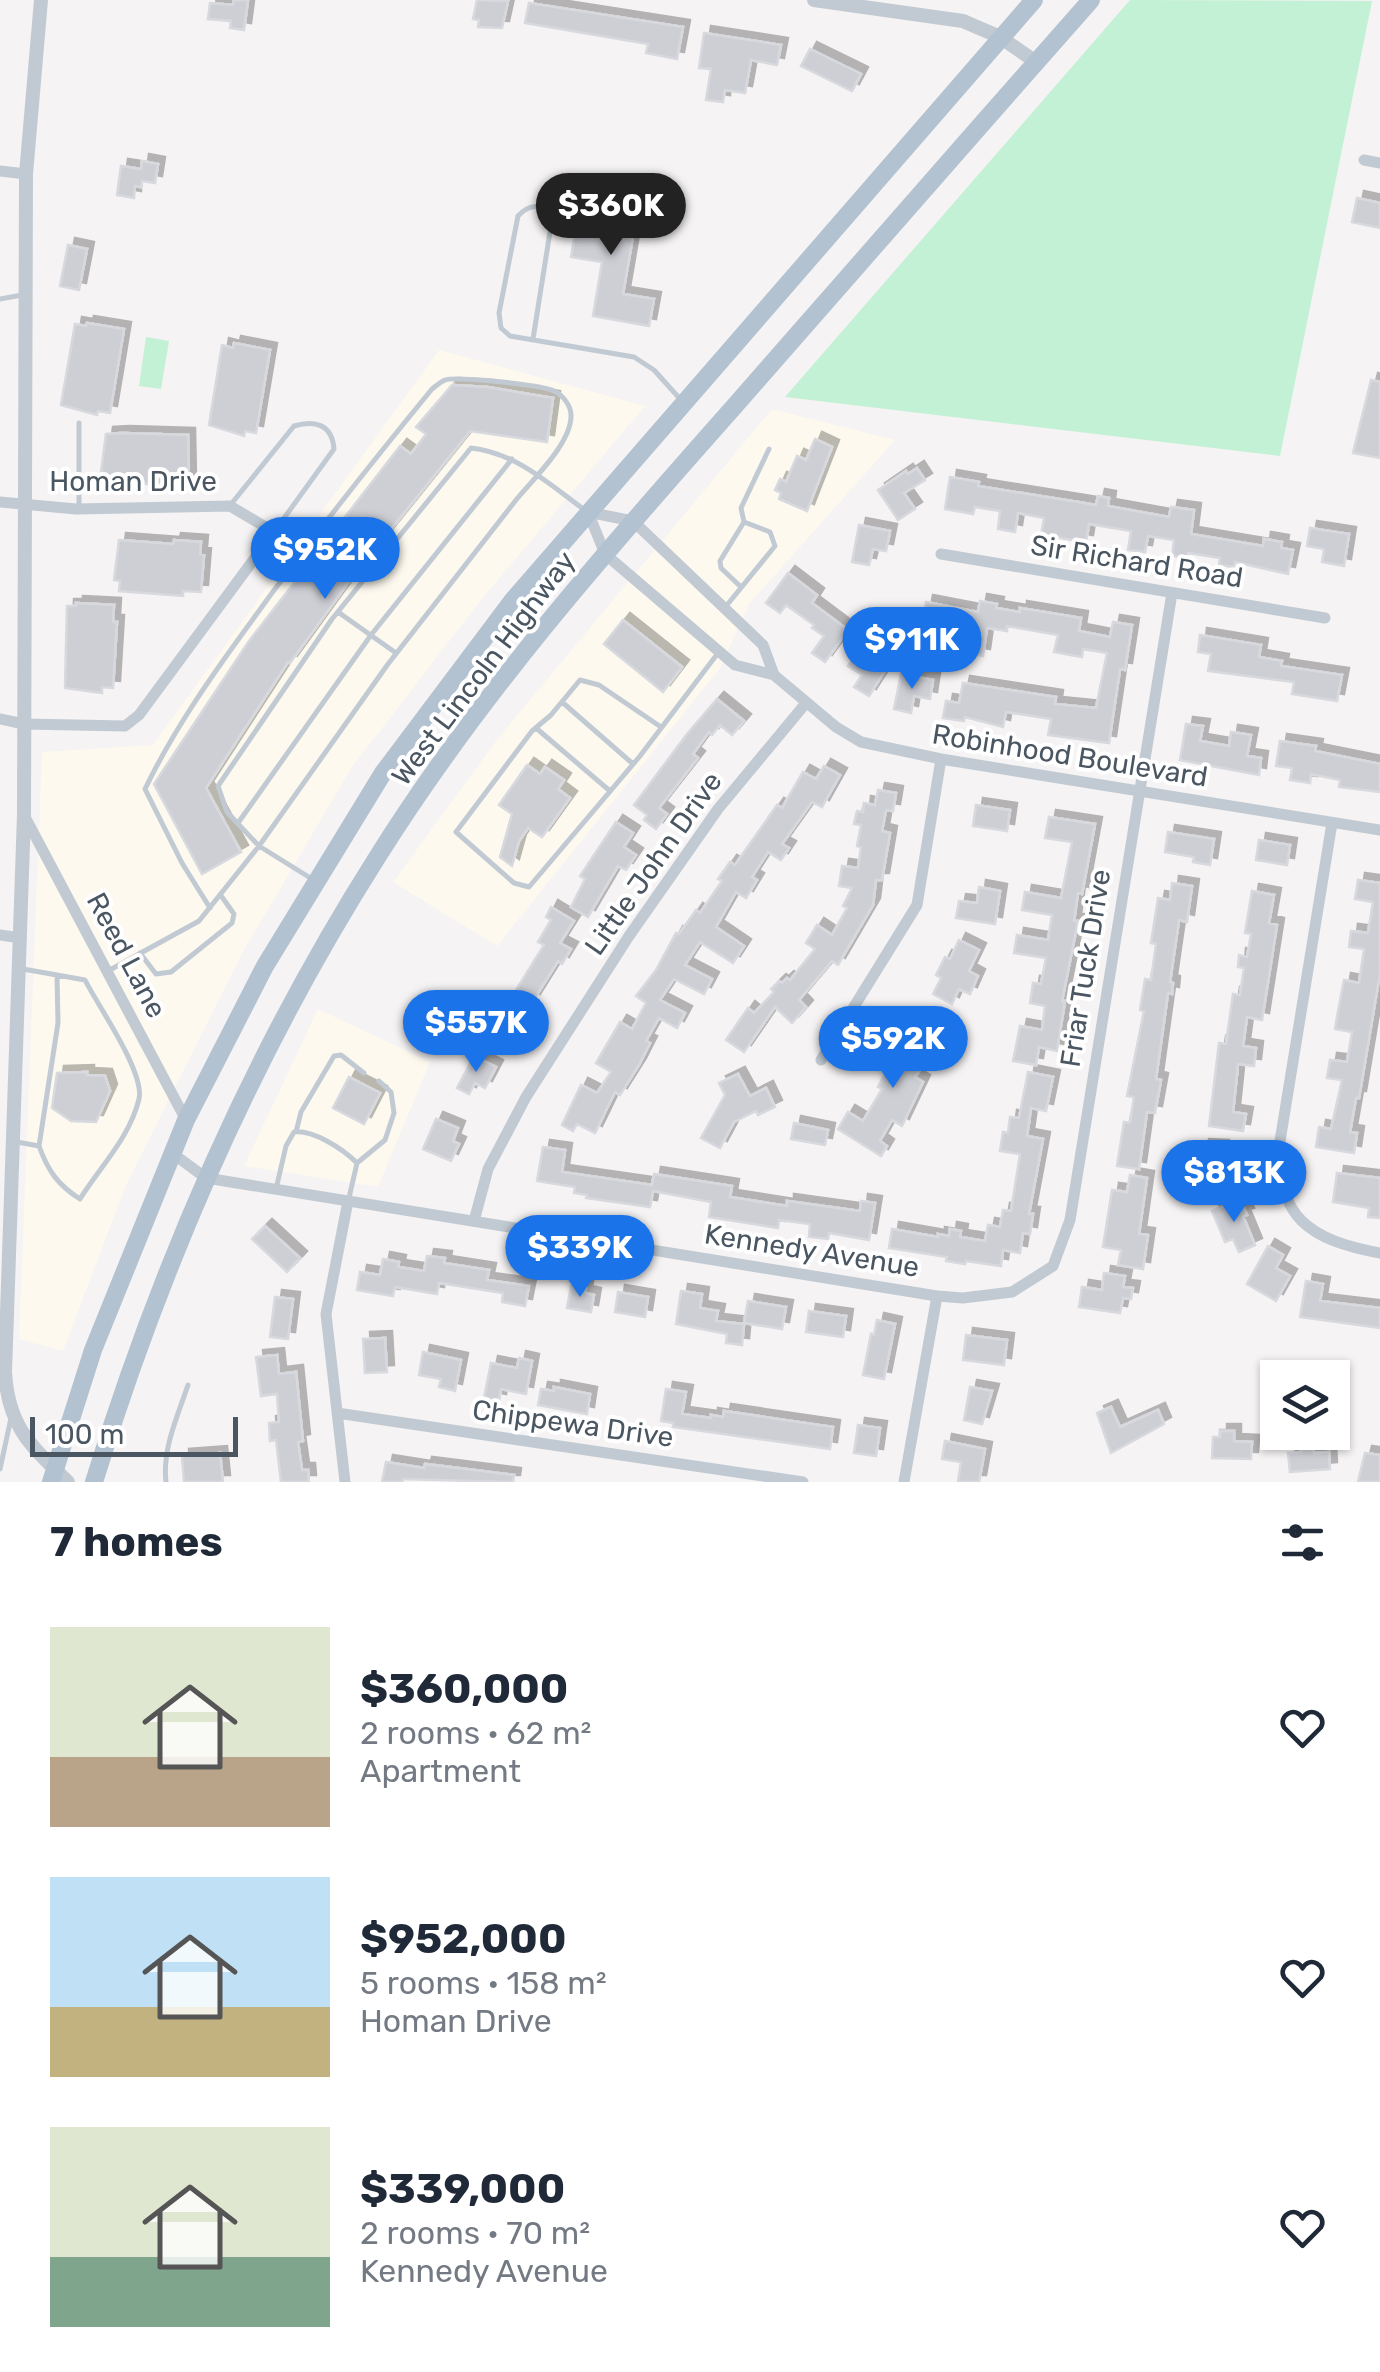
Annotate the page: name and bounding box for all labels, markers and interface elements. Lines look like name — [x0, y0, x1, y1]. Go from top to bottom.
pin: $360K — [541, 173, 681, 258]
text: $360K — [558, 186, 664, 224]
street label: Homan Drive — [49, 465, 217, 498]
pin: $952K — [255, 517, 395, 602]
street label: Sir Richard Road — [1028, 528, 1245, 595]
text: $952K — [273, 530, 377, 568]
street label: West Lincoln Highway — [385, 545, 582, 792]
pin: $911K — [842, 607, 982, 692]
text: $911K — [865, 620, 959, 658]
street label: Robinhood Boulevard — [930, 717, 1210, 794]
street label: Little John Drive — [578, 765, 729, 961]
street label: Friar Tuck Drive — [1054, 867, 1117, 1069]
street label: Reed Lane — [80, 887, 173, 1023]
pin: $557K — [406, 990, 546, 1075]
text: $557K — [425, 1003, 527, 1041]
pin: $592K — [823, 1006, 963, 1091]
text: $592K — [841, 1019, 945, 1057]
pin: $813K — [1164, 1140, 1304, 1225]
text: $813K — [1183, 1153, 1285, 1191]
pin: $339K — [510, 1215, 650, 1300]
street label: Kennedy Avenue — [702, 1217, 922, 1284]
text: $339K — [527, 1228, 633, 1266]
map controls — [1260, 1360, 1350, 1450]
button: layers — [1260, 1360, 1350, 1450]
street label: Chippewa Drive — [470, 1393, 676, 1454]
scale bar — [30, 1412, 238, 1456]
text: 100 m — [45, 1418, 124, 1451]
icon: filters — [1275, 1515, 1330, 1570]
text: 7 homes — [50, 1517, 223, 1567]
text: $360,000 — [360, 1664, 568, 1714]
icon: home — [130, 1667, 250, 1787]
icon: heart — [1275, 1700, 1330, 1755]
text: 2 rooms · 62 m² — [360, 1714, 592, 1752]
text: Apartment — [360, 1752, 521, 1790]
text: $952,000 — [360, 1914, 566, 1964]
icon: home — [130, 1917, 250, 2037]
icon: heart — [1275, 1950, 1330, 2005]
text: 5 rooms · 158 m² — [360, 1964, 607, 2002]
text: Homan Drive — [360, 2002, 552, 2040]
text: $339,000 — [360, 2164, 565, 2214]
icon: home — [130, 2167, 250, 2287]
icon: heart — [1275, 2200, 1330, 2255]
text: 2 rooms · 70 m² — [360, 2214, 590, 2252]
text: Kennedy Avenue — [360, 2252, 608, 2290]

